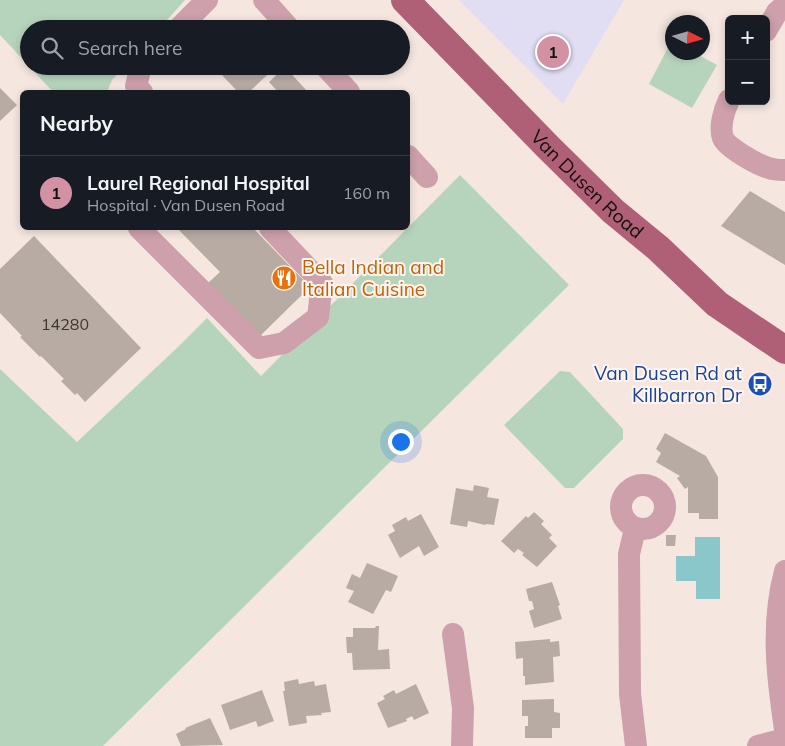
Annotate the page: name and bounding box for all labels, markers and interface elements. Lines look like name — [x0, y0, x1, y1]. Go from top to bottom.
north arrow — [665, 15, 710, 60]
map controls — [725, 15, 770, 105]
button: + — [725, 15, 770, 60]
search box — [20, 20, 410, 75]
pin: 1 — [537, 33, 569, 71]
icon: search — [38, 34, 66, 62]
text: Search here — [78, 36, 182, 60]
button: − — [725, 60, 770, 105]
text: Nearby — [40, 110, 113, 136]
street label: Van Dusen Road — [526, 124, 649, 243]
text: Laurel Regional Hospital — [87, 171, 310, 195]
text: 1 — [51, 183, 61, 203]
text: 160 m — [343, 183, 390, 203]
text: Hospital · Van Dusen Road — [87, 195, 285, 215]
place label: Bella Indian and Italian Cuisine — [302, 255, 444, 301]
restaurant icon: Bella Indian and Italian Cuisine — [271, 265, 297, 291]
house number: 14280 — [41, 314, 89, 334]
place label: Van Dusen Rd at Killbarron Dr — [594, 361, 742, 407]
bus stop icon: Van Dusen Rd at Killbarron Dr — [747, 371, 773, 397]
your location — [388, 429, 414, 455]

